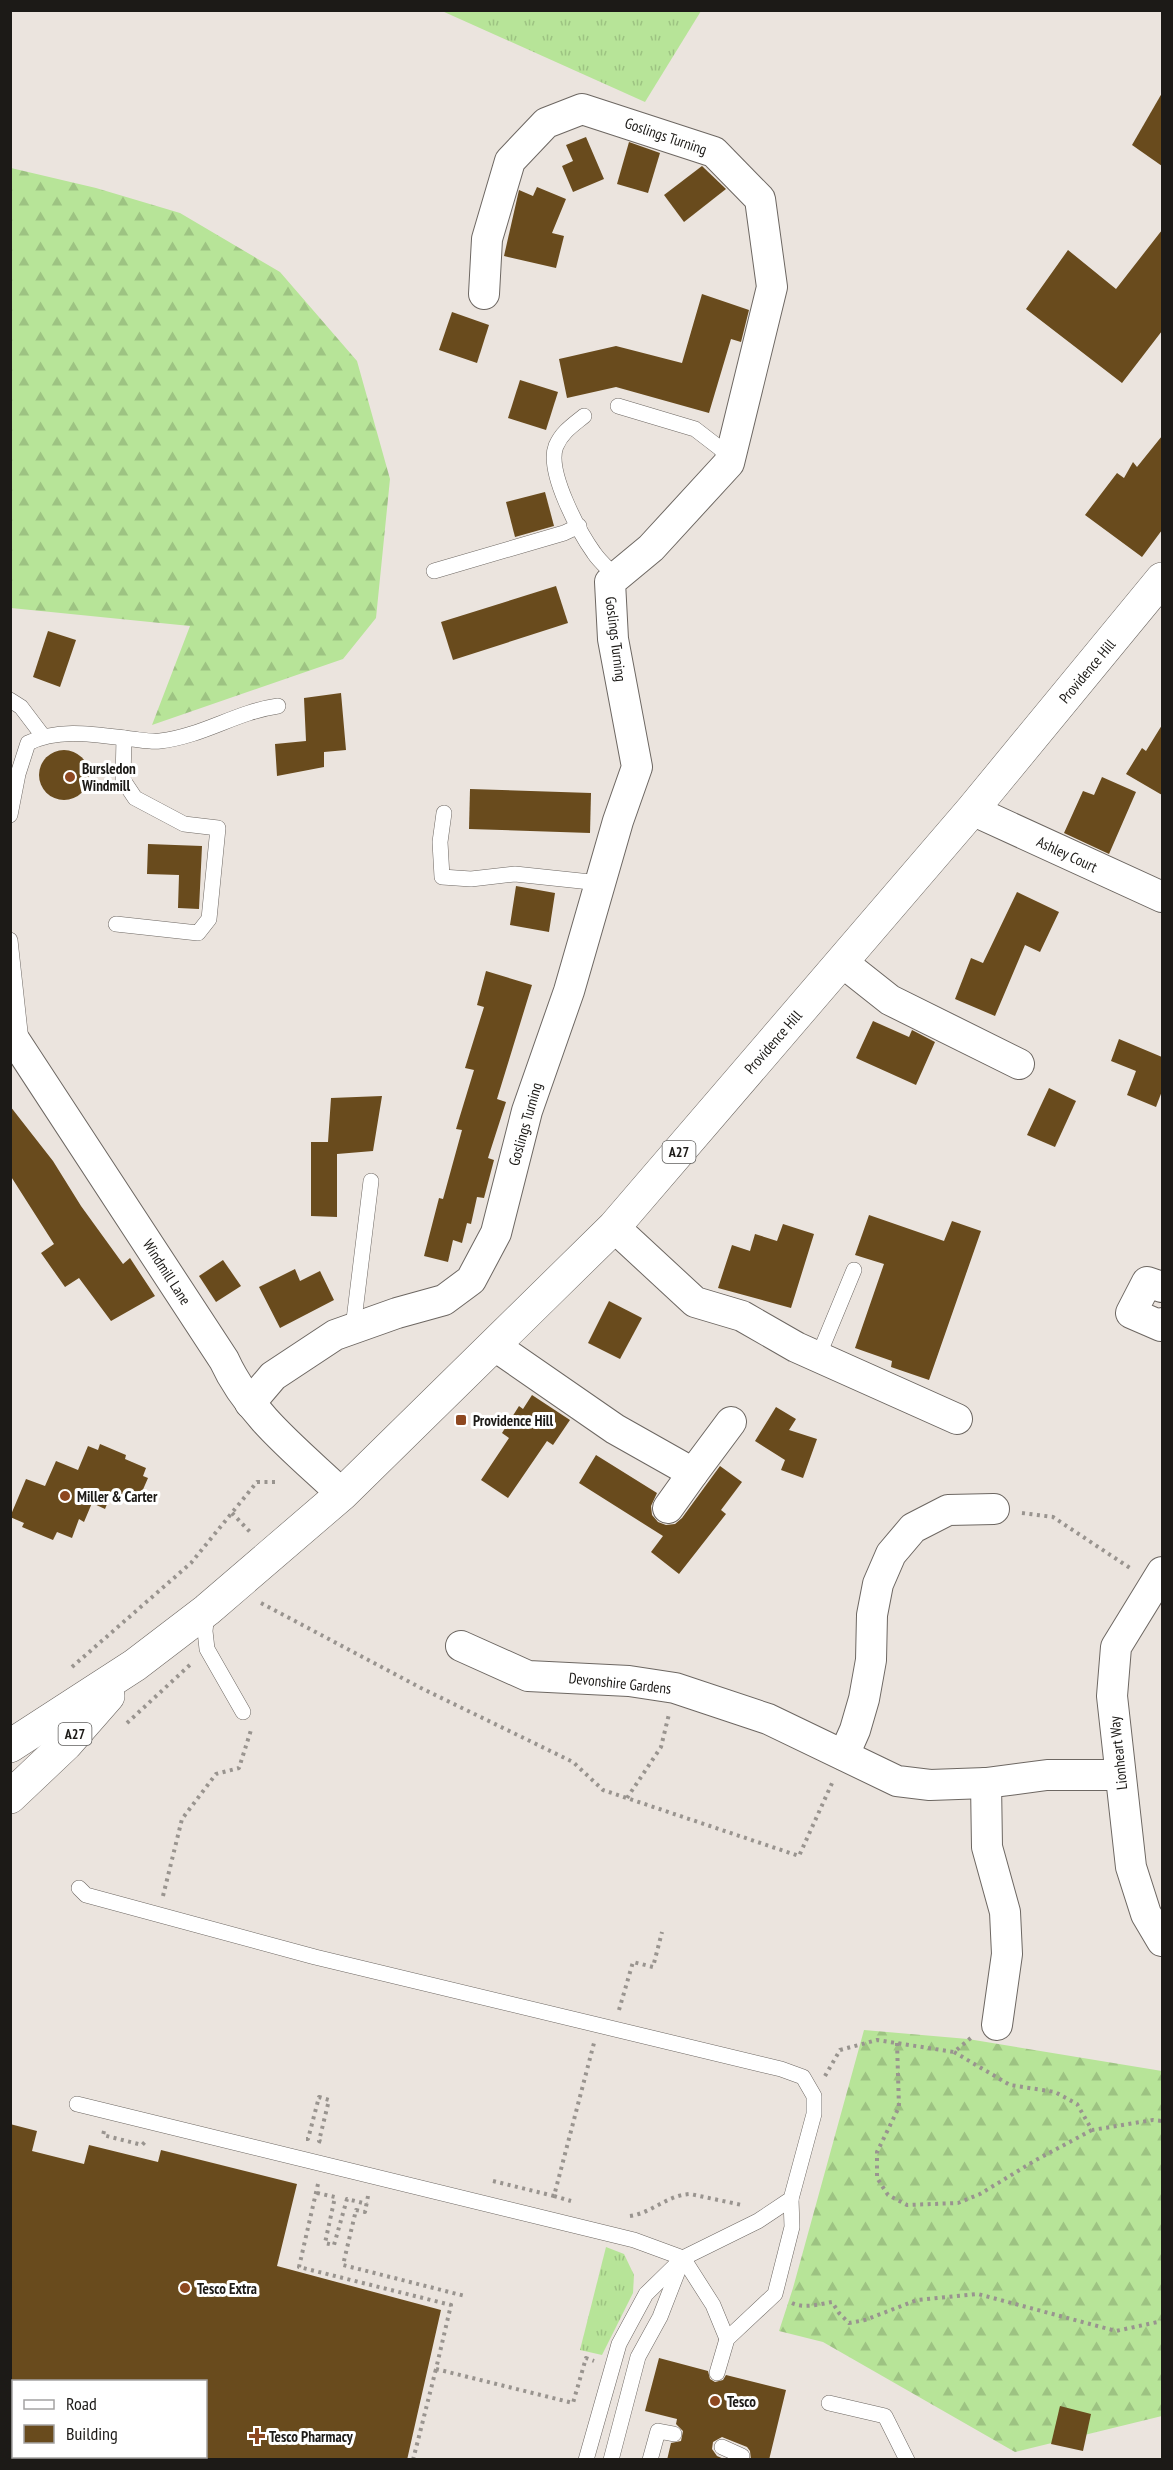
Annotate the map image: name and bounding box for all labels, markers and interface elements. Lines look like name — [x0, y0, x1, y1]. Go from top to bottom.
street label: Goslings Turning — [622, 113, 710, 159]
street label: Goslings Turning — [601, 595, 631, 683]
street label: Providence Hill — [1055, 635, 1120, 707]
place label: Bursledon Windmill — [81, 759, 136, 795]
marker: Bursledon Windmill — [63, 770, 77, 784]
street label: Ashley Court — [1034, 832, 1100, 876]
street label: Providence Hill — [740, 1006, 806, 1078]
street label: Goslings Turning — [504, 1080, 546, 1168]
road number: A27 — [662, 1141, 696, 1163]
street label: Windmill Lane — [139, 1236, 195, 1308]
place label: Providence Hill — [473, 1411, 553, 1430]
marker: Providence Hill — [454, 1413, 468, 1427]
place label: Miller & Carter — [77, 1487, 158, 1506]
marker: Miller & Carter — [58, 1489, 72, 1503]
street label: Devonshire Gardens — [568, 1668, 672, 1698]
street label: Lionheart Way — [1105, 1715, 1131, 1791]
road number: A27 — [58, 1723, 92, 1745]
place label: Tesco Extra — [197, 2279, 257, 2298]
marker: Tesco Extra — [178, 2281, 192, 2295]
legend — [12, 2380, 207, 2458]
text: Road — [66, 2392, 97, 2415]
place label: Tesco — [727, 2392, 756, 2411]
marker: Tesco — [708, 2394, 722, 2408]
text: Building — [66, 2422, 118, 2445]
place label: Tesco Pharmacy — [269, 2427, 354, 2446]
marker: Tesco Pharmacy — [250, 2429, 264, 2443]

